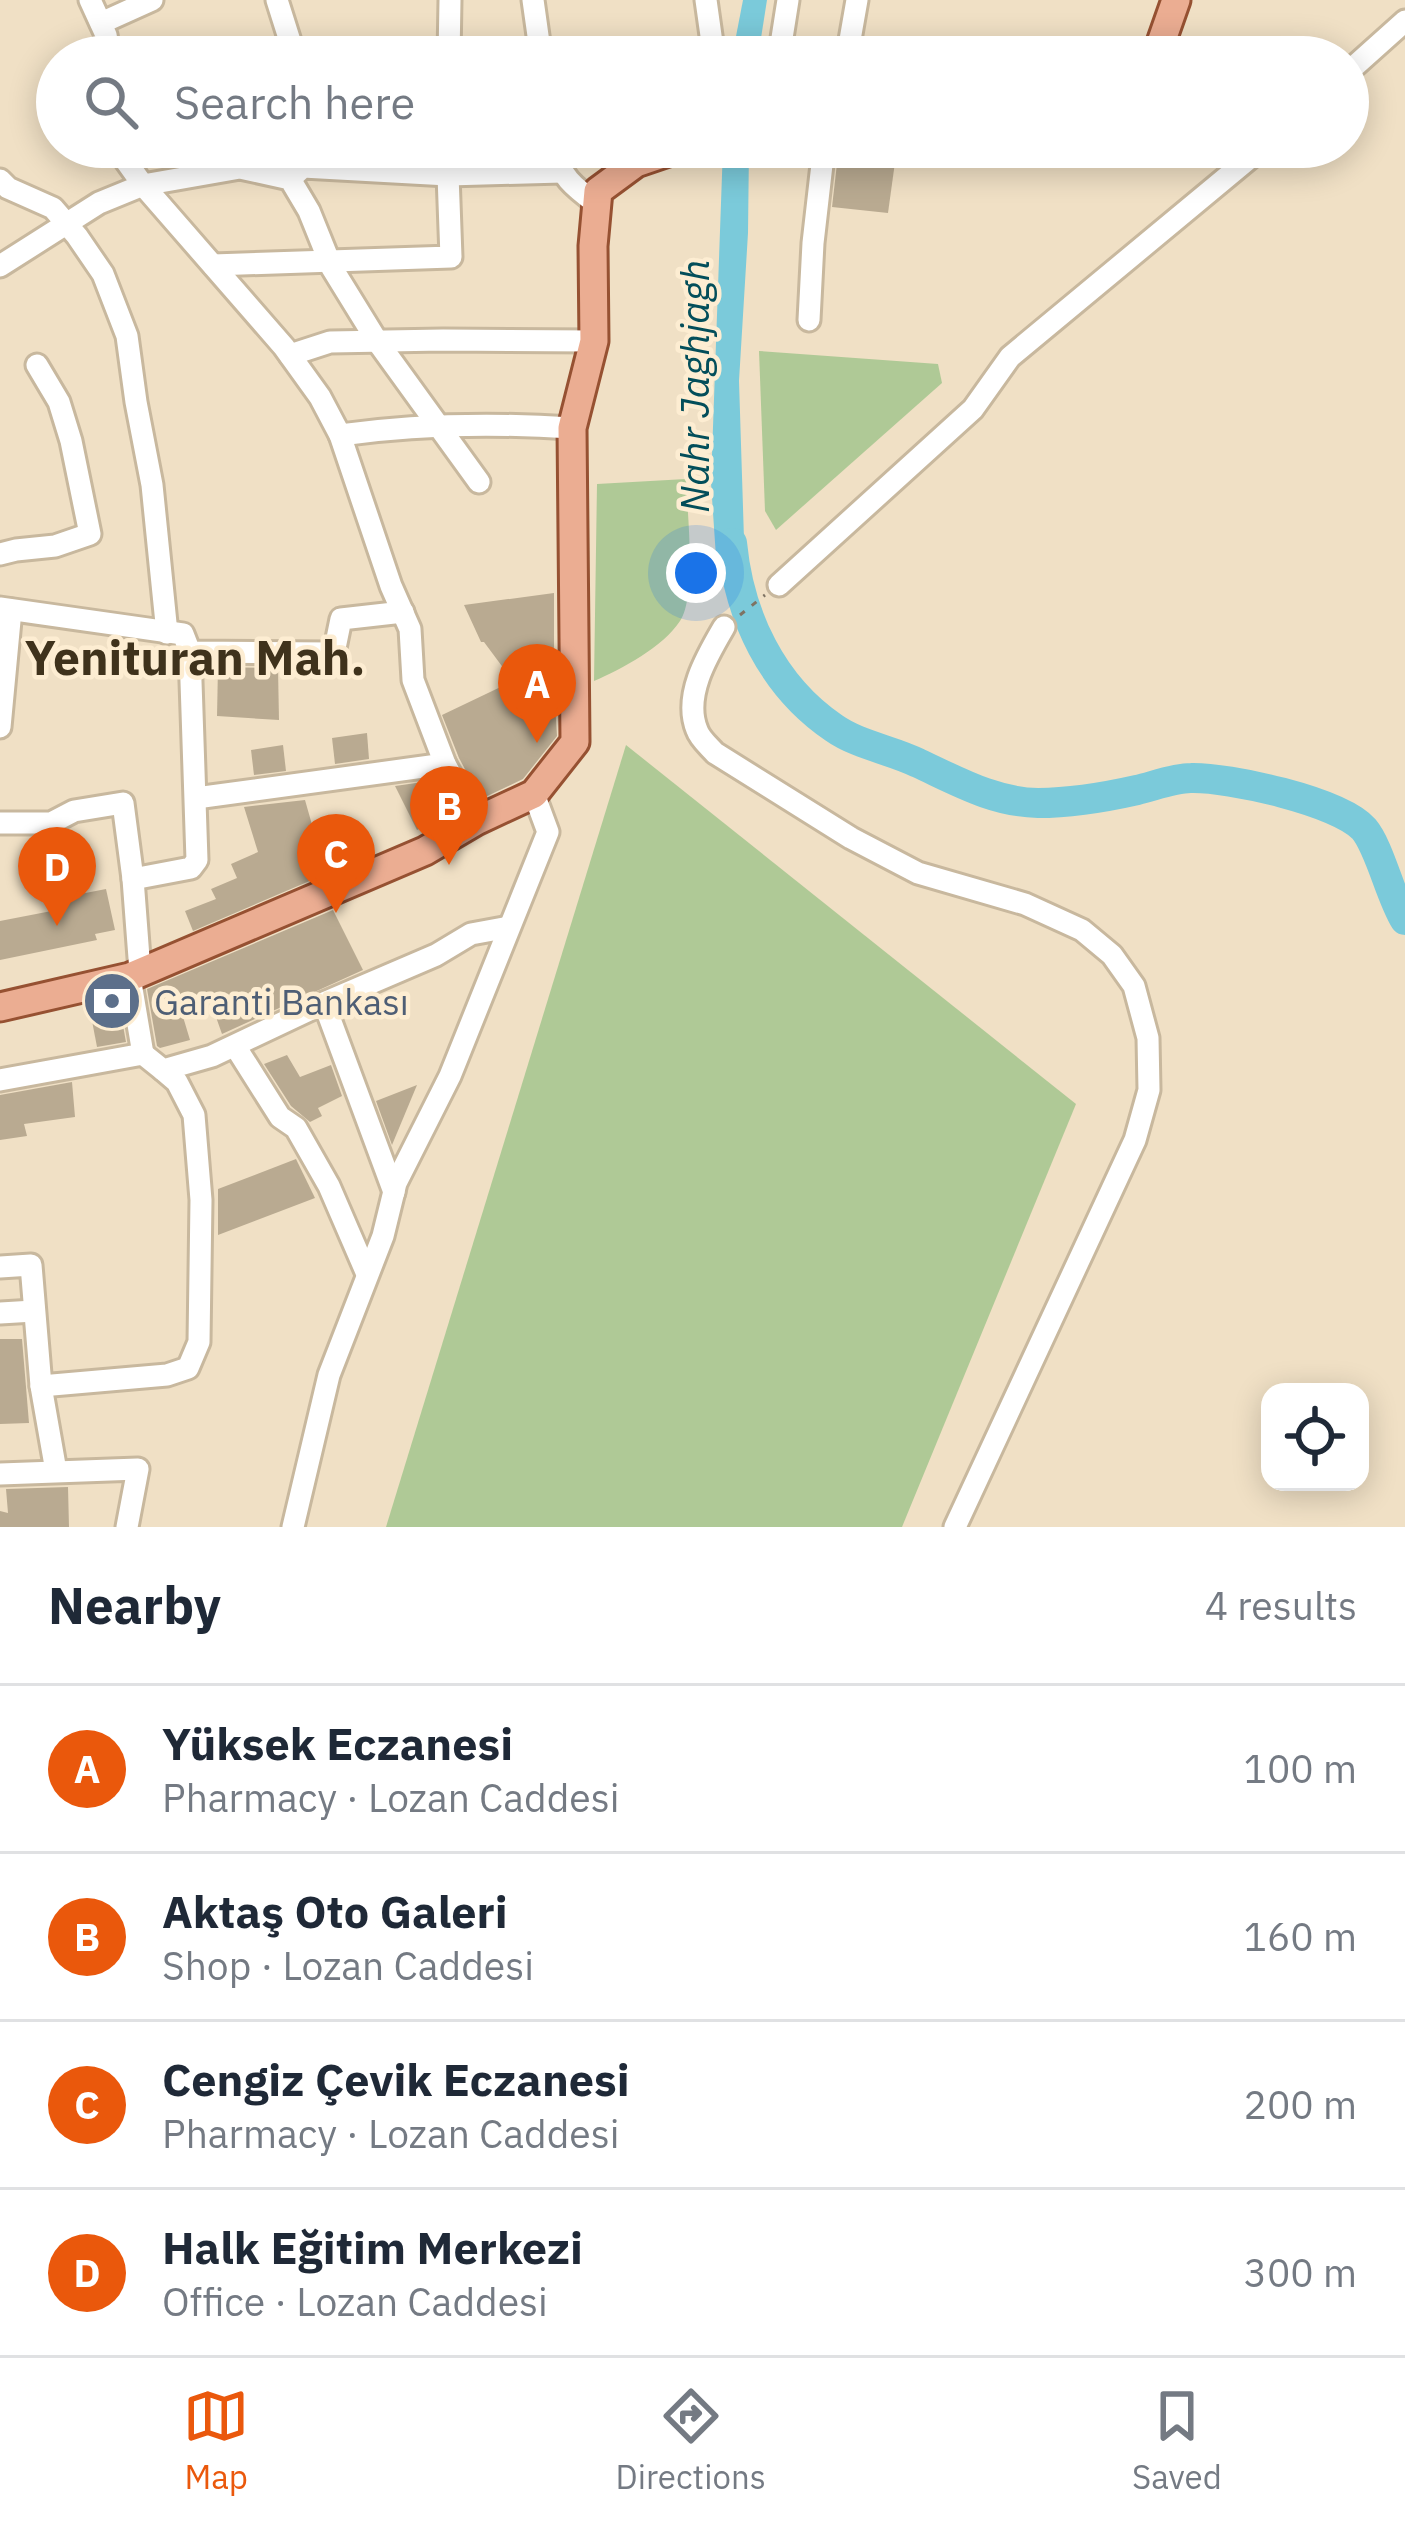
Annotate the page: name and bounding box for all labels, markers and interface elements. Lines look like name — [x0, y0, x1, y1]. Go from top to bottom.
search box — [36, 36, 1369, 168]
icon: search — [78, 69, 144, 135]
text: Search here — [174, 73, 415, 131]
water label: Nahr Jaghjagh — [669, 259, 720, 513]
your location — [666, 543, 726, 603]
district label: Yenituran Mah. — [25, 626, 365, 688]
pin: A — [498, 644, 576, 743]
pin: B — [410, 766, 488, 865]
pin: C — [297, 814, 375, 913]
pin: D — [18, 827, 96, 926]
bank icon: Garanti Bankası — [81, 970, 143, 1032]
place label: Garanti Bankası — [154, 978, 409, 1025]
map controls — [1261, 1383, 1369, 1491]
button: locate — [1261, 1383, 1369, 1491]
text: Nearby — [48, 1572, 221, 1638]
text: 4 results — [1205, 1580, 1357, 1631]
text: Yüksek Eczanesi — [162, 1714, 513, 1772]
text: A — [74, 1743, 100, 1794]
text: 100 m — [1244, 1743, 1357, 1794]
text: Pharmacy · Lozan Caddesi — [162, 1772, 620, 1823]
text: Aktaş Oto Galeri — [162, 1882, 508, 1940]
text: B — [74, 1911, 100, 1962]
text: 160 m — [1244, 1911, 1357, 1962]
text: Shop · Lozan Caddesi — [162, 1940, 534, 1991]
text: Cengiz Çevik Eczanesi — [162, 2050, 630, 2108]
text: C — [74, 2079, 100, 2130]
text: 200 m — [1244, 2079, 1357, 2130]
text: Pharmacy · Lozan Caddesi — [162, 2108, 620, 2159]
text: Halk Eğitim Merkezi — [162, 2218, 583, 2276]
text: D — [73, 2247, 101, 2298]
text: 300 m — [1244, 2247, 1357, 2298]
text: Office · Lozan Caddesi — [162, 2276, 548, 2327]
tab: Map — [183, 2383, 249, 2498]
tab: Directions — [616, 2383, 766, 2498]
tab: Saved — [1132, 2383, 1222, 2498]

